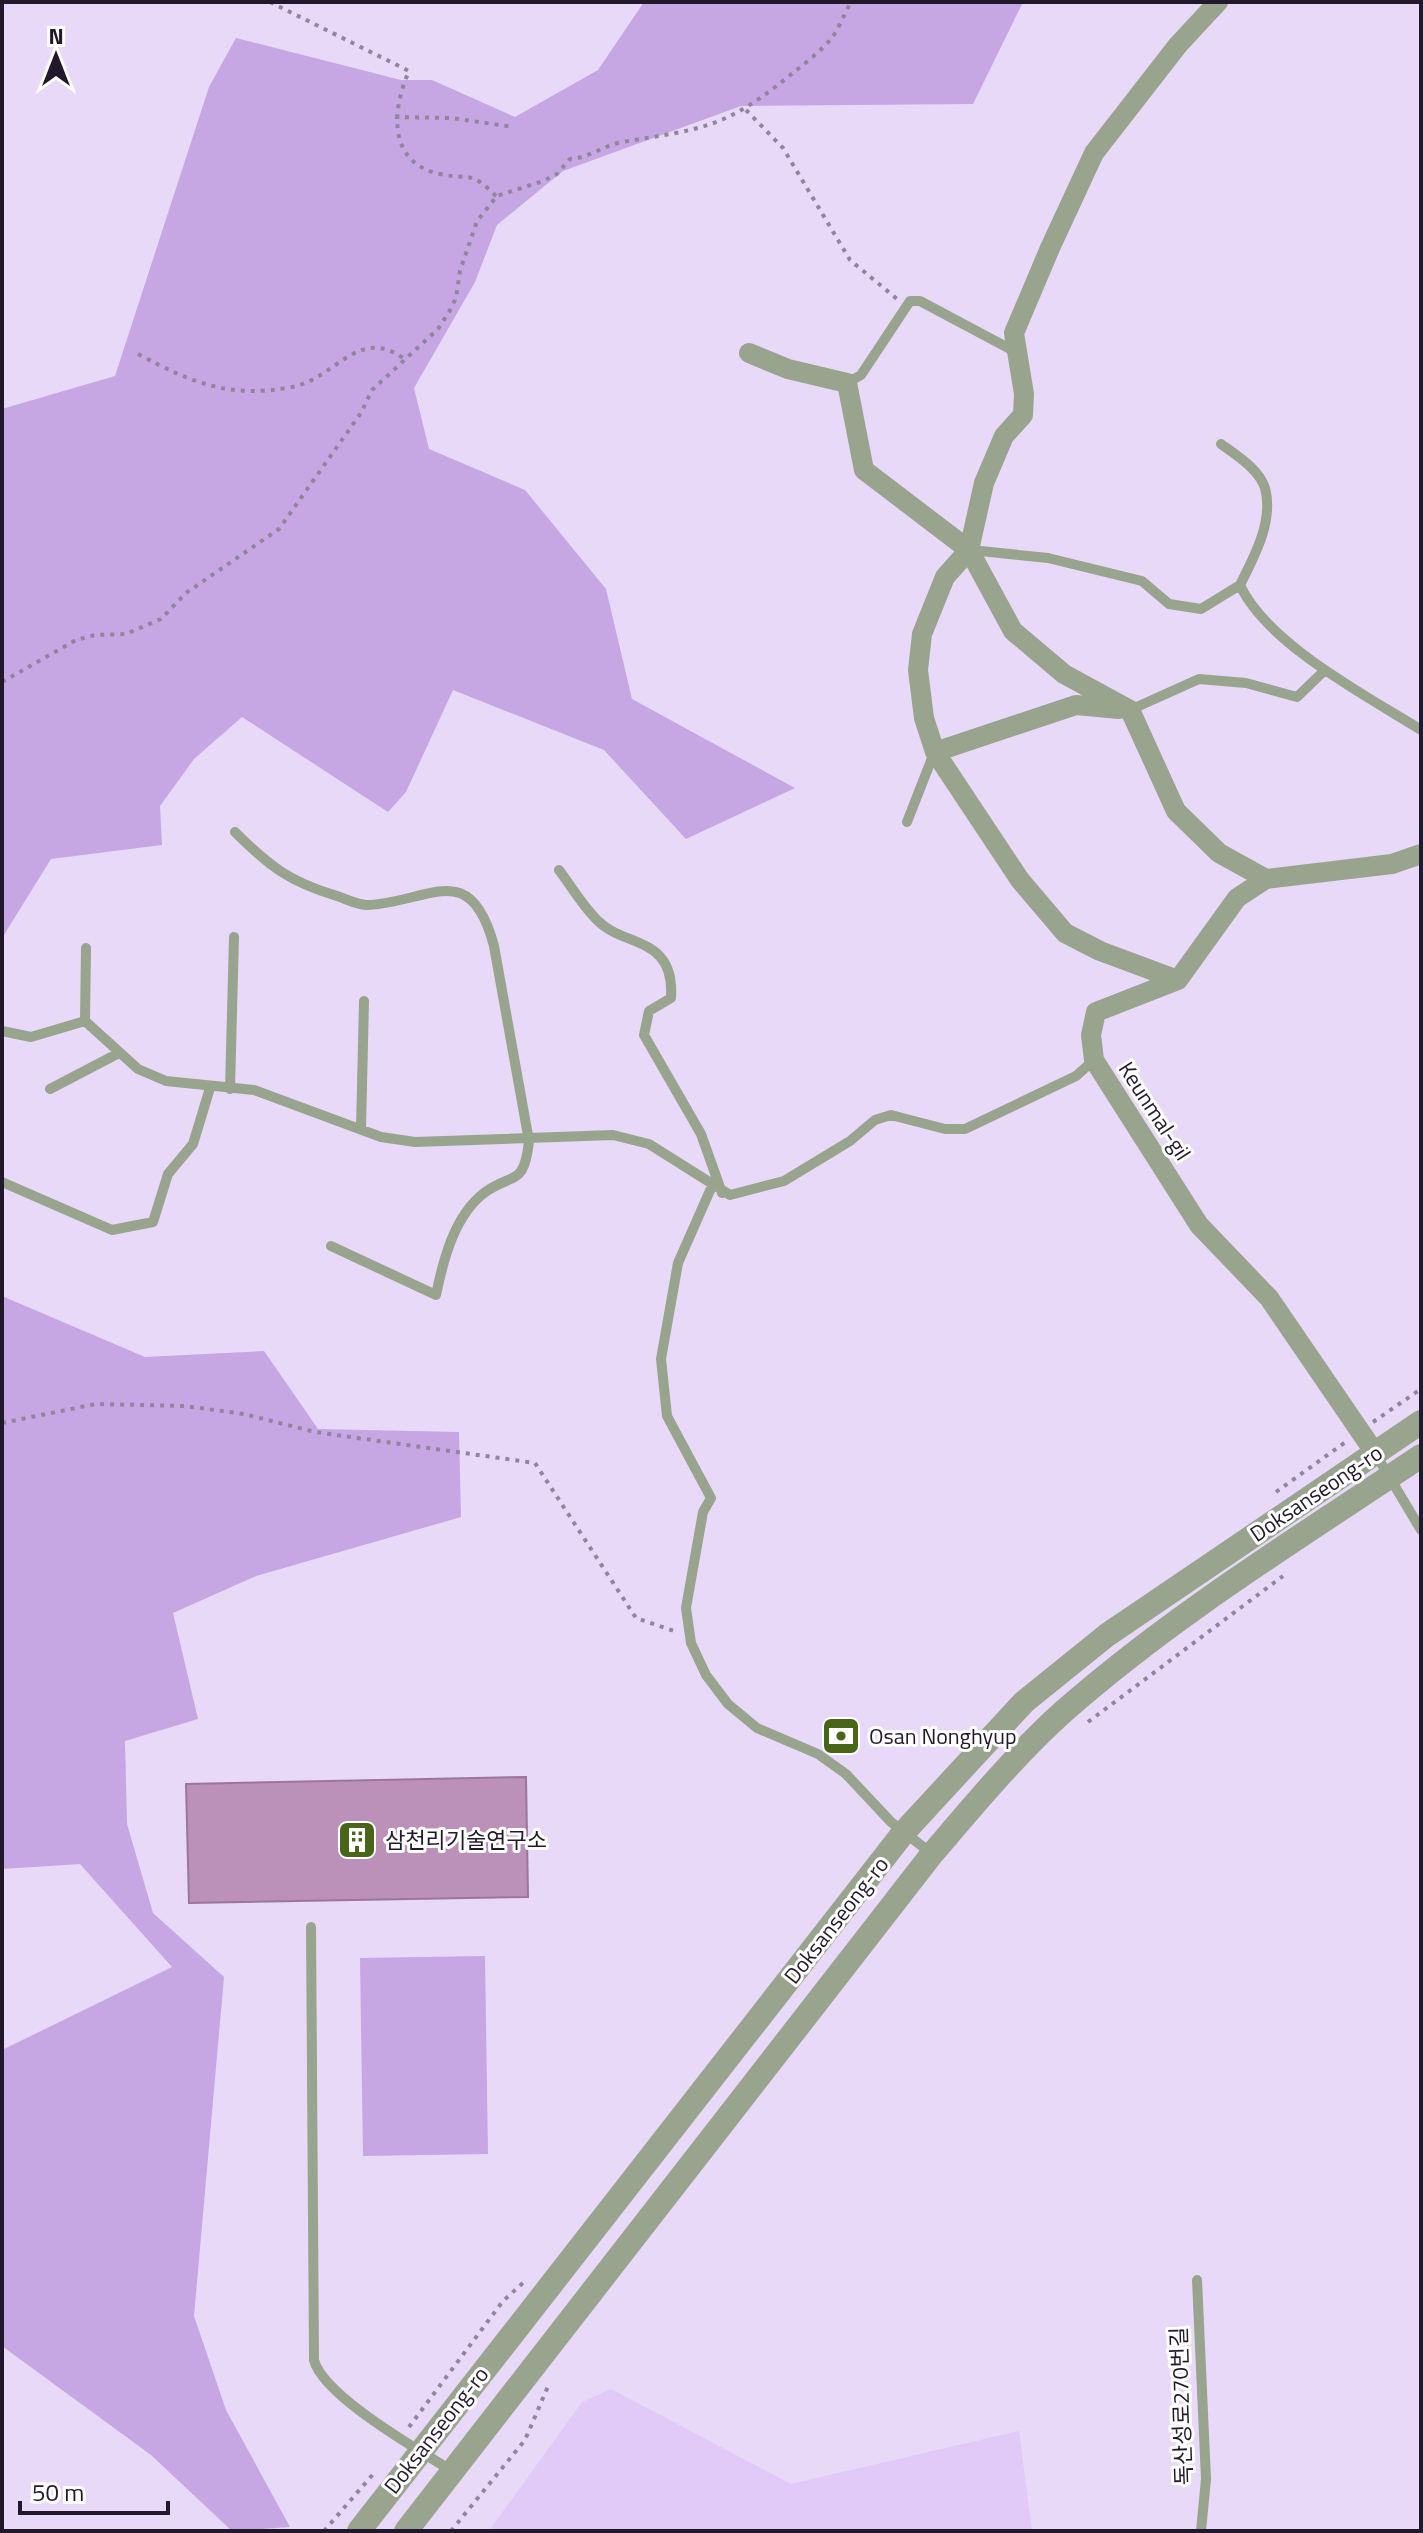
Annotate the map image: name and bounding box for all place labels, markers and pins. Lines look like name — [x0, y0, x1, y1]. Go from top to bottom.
bank icon: Osan Nonghyup — [820, 1715, 862, 1757]
place label: Osan Nonghyup — [869, 1719, 1017, 1753]
building icon: 삼천리기술연구소 — [336, 1819, 378, 1861]
place label: 삼천리기술연구소 — [385, 1823, 547, 1857]

